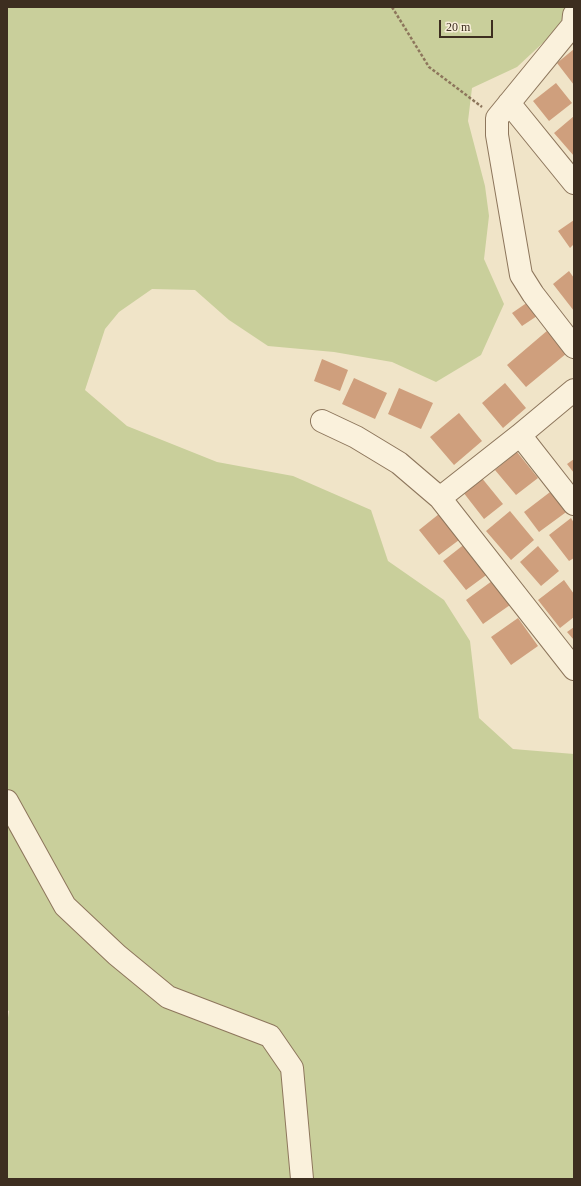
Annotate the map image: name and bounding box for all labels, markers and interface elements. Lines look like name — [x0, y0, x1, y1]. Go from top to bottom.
scale bar — [441, 12, 495, 38]
text: 20 m — [446, 20, 470, 34]

